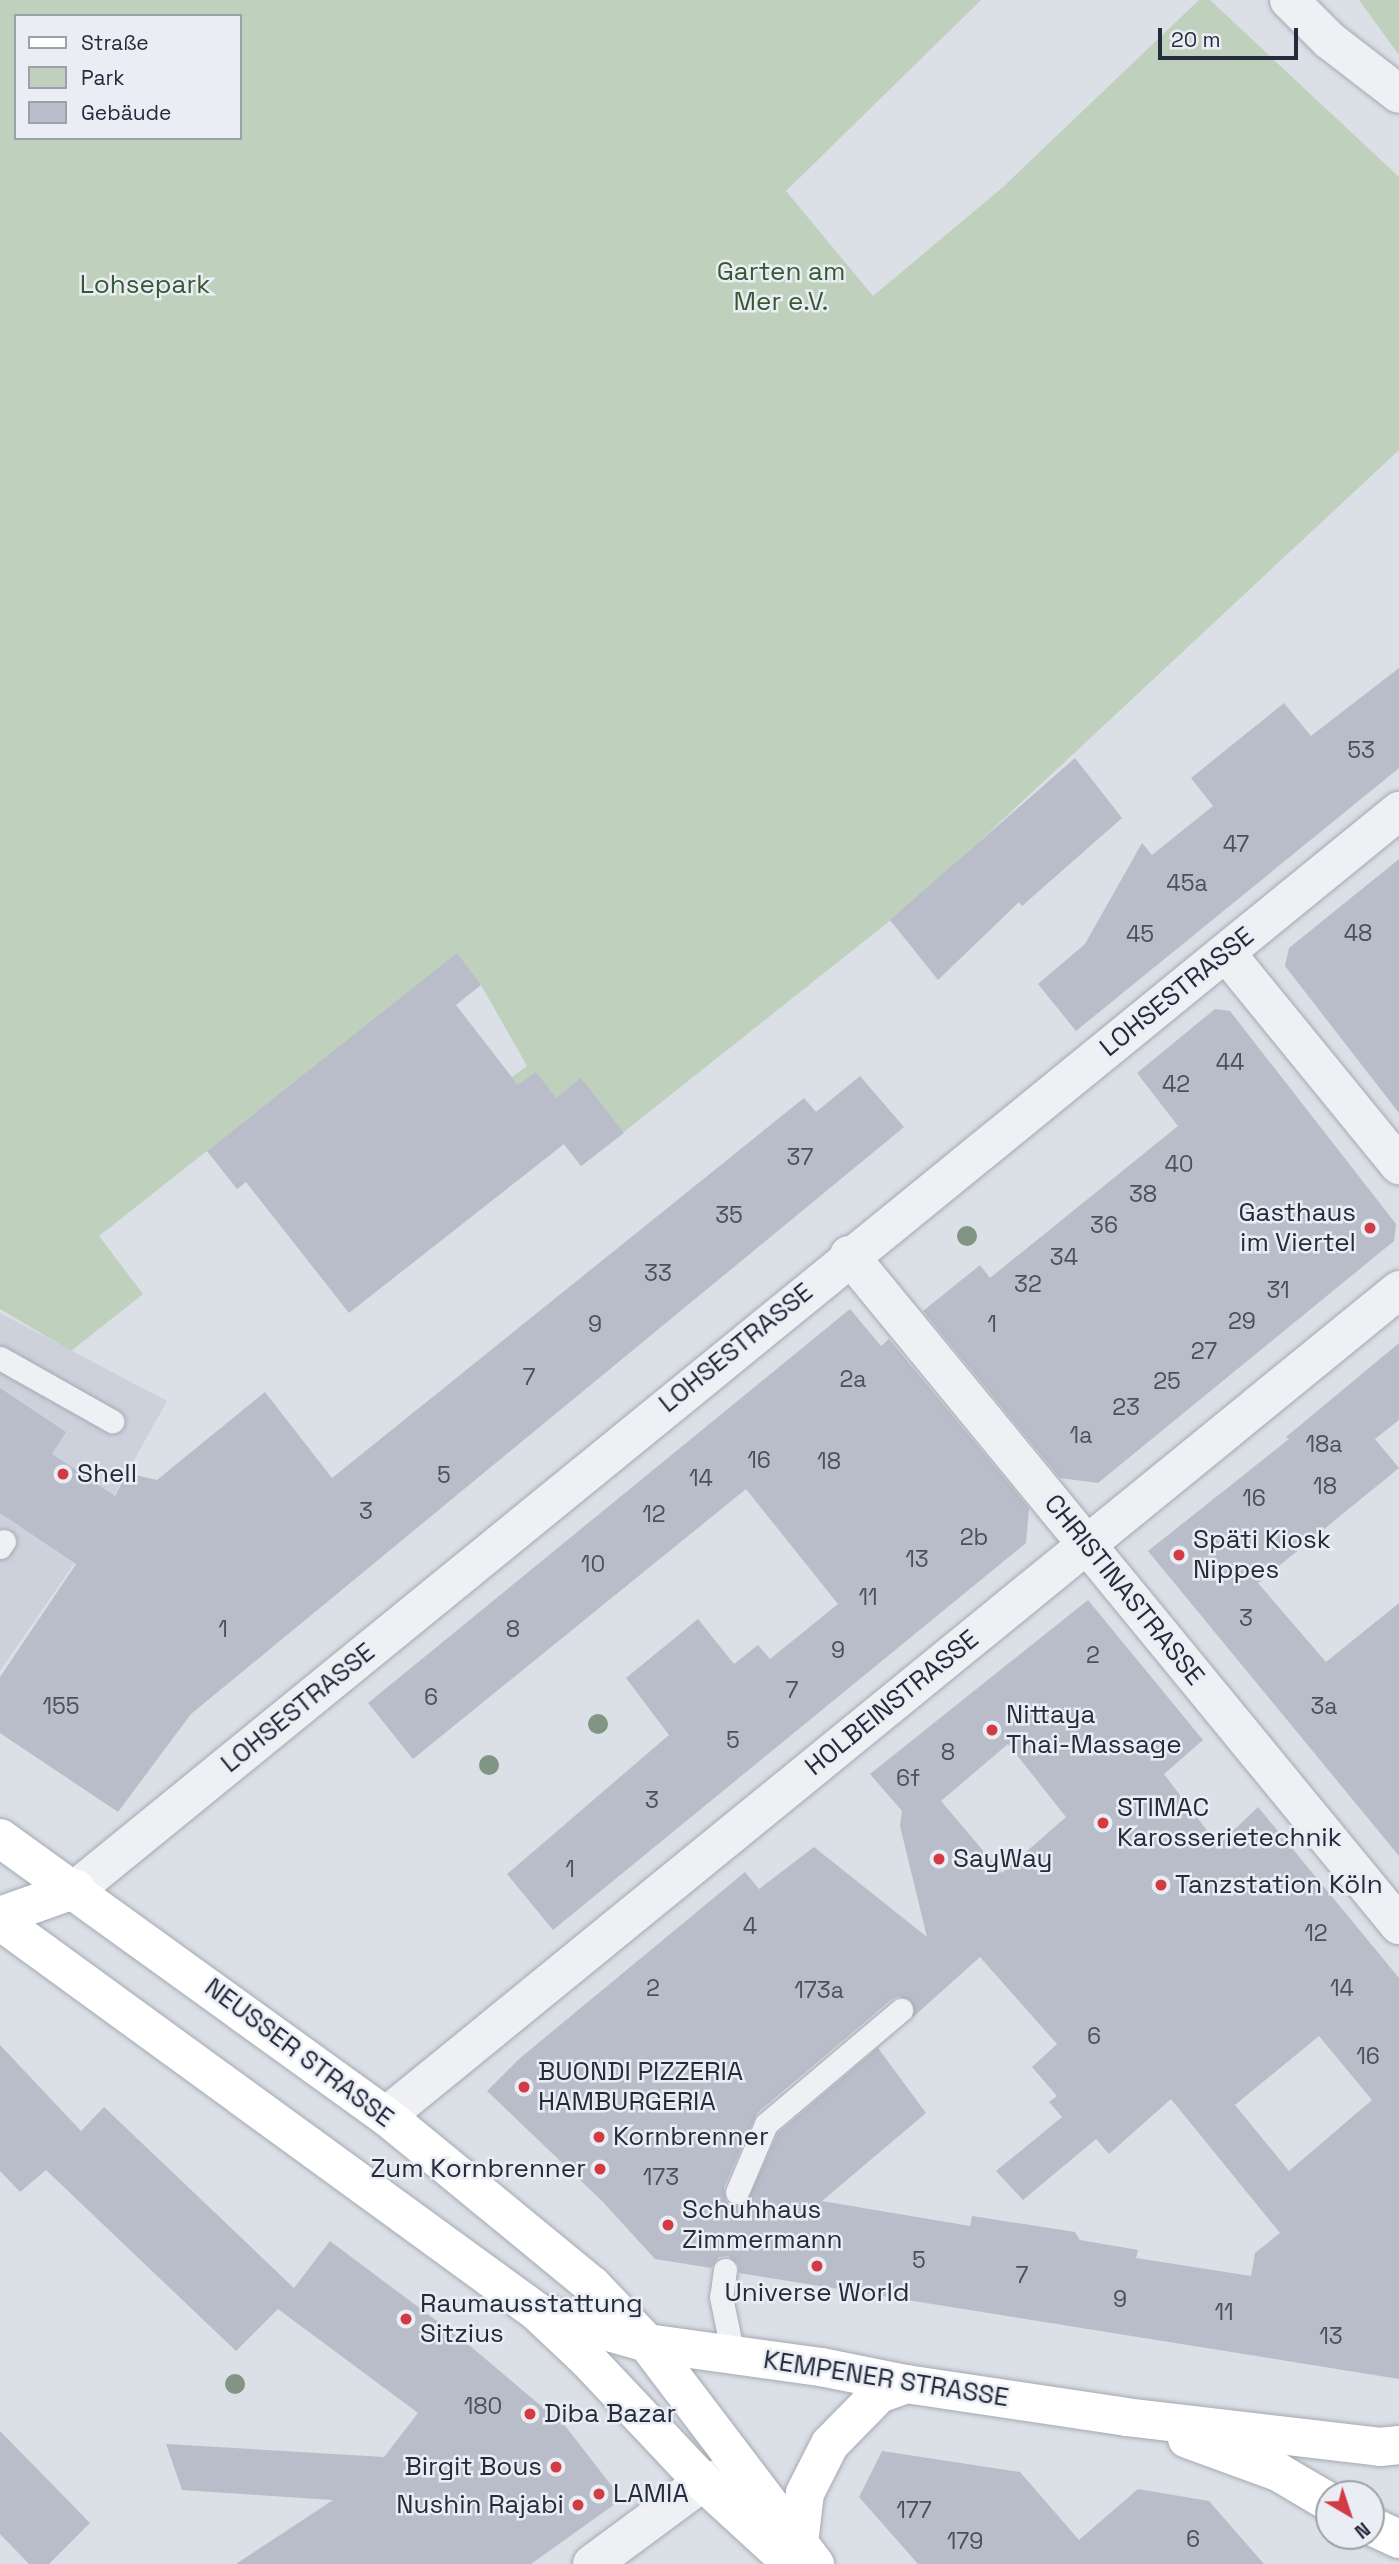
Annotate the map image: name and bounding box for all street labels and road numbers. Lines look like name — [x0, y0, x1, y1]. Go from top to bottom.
street label: LOHSESTRASSE — [1094, 921, 1260, 1063]
street label: LOHSESTRASSE — [653, 1277, 819, 1419]
street label: CHRISTINASTRASSE — [1037, 1488, 1211, 1692]
street label: HOLBEINSTRASSE — [799, 1624, 985, 1782]
street label: LOHSESTRASSE — [215, 1637, 381, 1779]
street label: NEUSSER STRASSE — [198, 1972, 400, 2134]
street label: KEMPENER STRASSE — [761, 2344, 1011, 2414]

